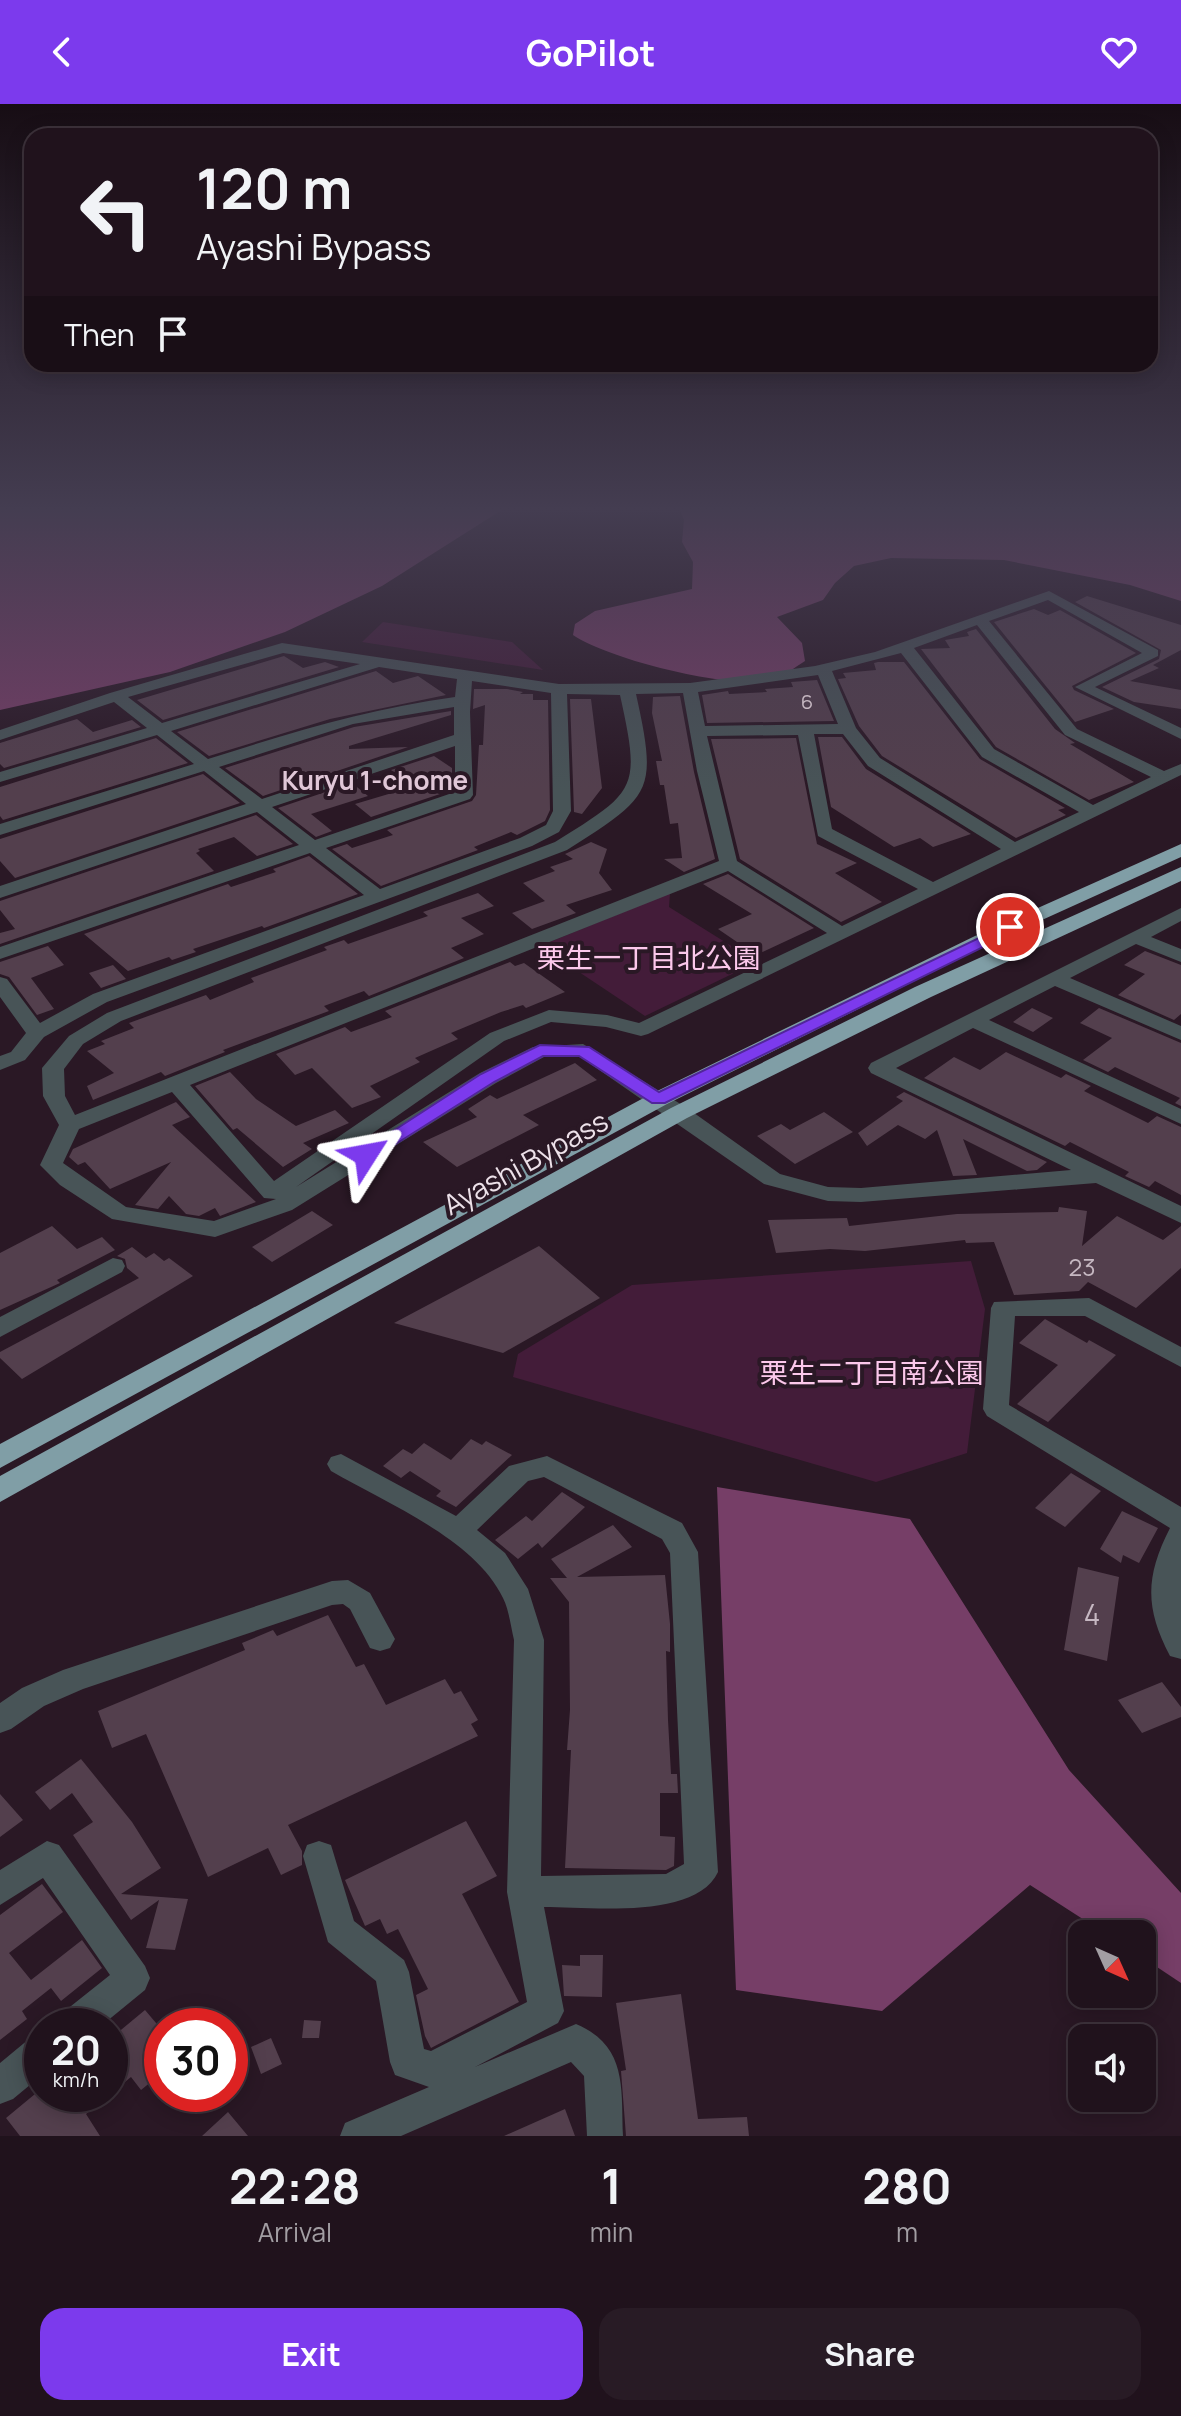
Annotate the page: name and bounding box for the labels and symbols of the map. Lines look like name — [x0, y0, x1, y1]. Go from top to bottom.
house number: 6 — [801, 688, 813, 715]
district label: Kuryu 1-chome — [282, 762, 468, 798]
pin — [976, 893, 1044, 961]
park label: 栗生一丁目北公園 — [537, 938, 761, 976]
street label: Ayashi Bypass — [436, 1101, 614, 1223]
position arrow — [324, 1113, 408, 1197]
house number: 23 — [1069, 1250, 1095, 1283]
park label: 栗生二丁目南公園 — [760, 1353, 984, 1391]
house number: 4 — [1084, 1595, 1100, 1633]
north arrow — [1068, 1920, 1156, 2008]
speed limit sign: 30 — [144, 2008, 248, 2112]

